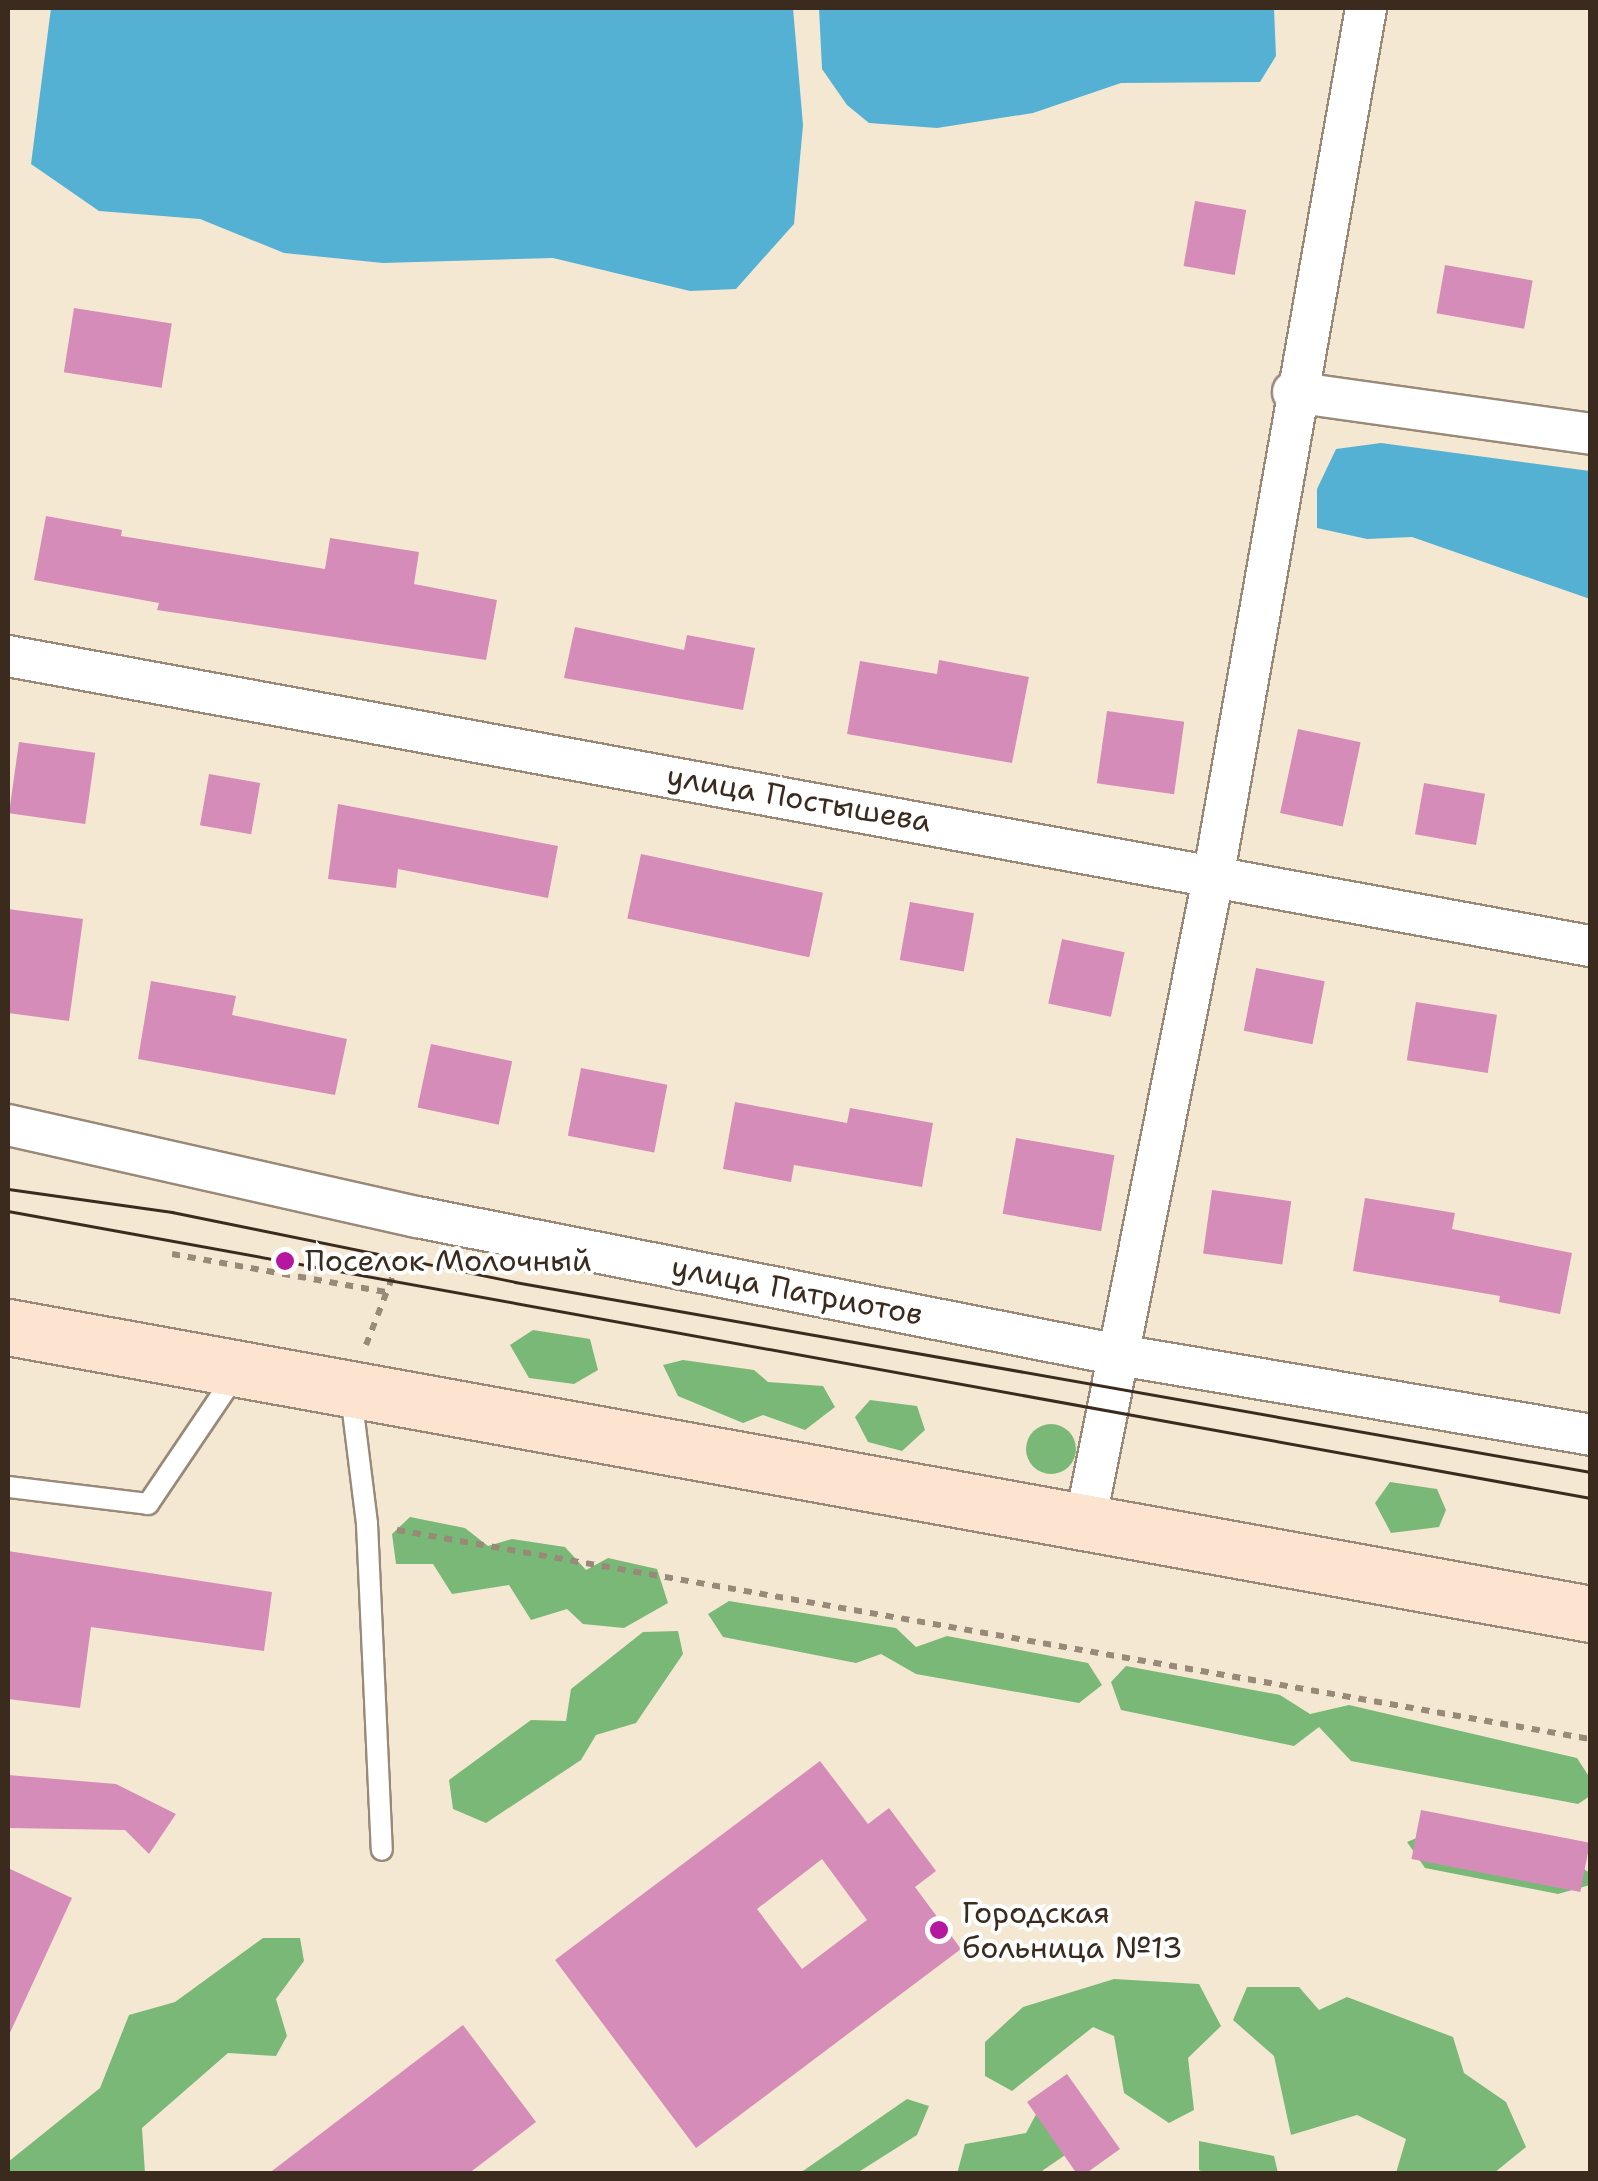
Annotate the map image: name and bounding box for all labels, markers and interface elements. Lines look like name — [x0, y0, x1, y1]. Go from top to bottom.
street label: улица Постышева — [664, 758, 934, 840]
place label: Поселок Молочный — [305, 1243, 592, 1279]
street label: улица Патриотов — [668, 1249, 926, 1333]
marker: Поселок Молочный — [274, 1250, 296, 1272]
place label: Городская больница №13 — [962, 1895, 1183, 1966]
marker: Городская больница №13 — [926, 1917, 952, 1943]

